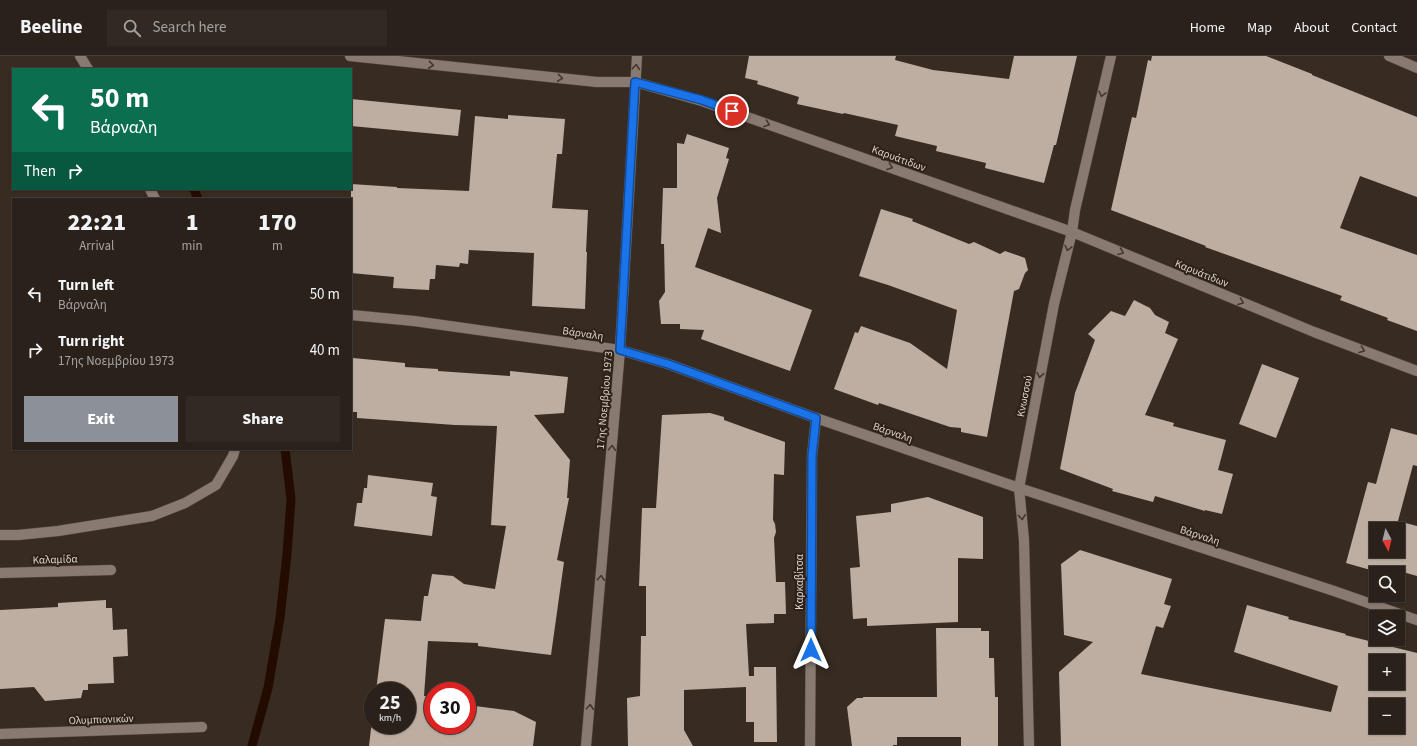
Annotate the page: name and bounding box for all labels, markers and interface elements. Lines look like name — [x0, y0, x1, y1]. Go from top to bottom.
search box — [107, 10, 387, 46]
text: Beeline — [20, 14, 83, 41]
icon: search — [121, 17, 143, 39]
text: Search here — [153, 17, 227, 38]
text: Home — [1190, 18, 1225, 38]
text: Map — [1247, 18, 1272, 38]
text: About — [1294, 18, 1329, 38]
text: Contact — [1351, 18, 1397, 38]
one-way arrow — [427, 60, 434, 69]
one-way arrow — [631, 64, 640, 70]
one-way arrow — [557, 74, 563, 83]
text: 50 m — [90, 78, 149, 118]
icon: left — [24, 84, 76, 136]
one-way arrow — [1099, 91, 1107, 97]
pin — [715, 94, 749, 128]
icon: arrive — [721, 100, 743, 122]
text: Βάρναλη — [90, 115, 157, 140]
one-way arrow — [764, 119, 771, 127]
street label: Καρυάτιδων — [870, 142, 928, 175]
icon: right — [64, 160, 86, 182]
text: Then — [24, 161, 56, 182]
one-way arrow — [886, 163, 893, 171]
text: 22:21 — [67, 205, 126, 240]
text: 1 — [186, 205, 199, 240]
text: 170 — [258, 205, 297, 240]
text: Arrival — [79, 237, 114, 255]
text: min — [182, 237, 203, 255]
text: m — [272, 237, 283, 255]
one-way arrow — [1064, 244, 1073, 251]
one-way arrow — [1118, 248, 1125, 256]
street label: Καρυάτιδων — [1173, 256, 1231, 291]
text: Turn left — [58, 275, 114, 296]
icon: left — [24, 283, 46, 305]
text: 50 m — [310, 284, 340, 305]
text: Βάρναλη — [58, 296, 107, 314]
one-way arrow — [1237, 297, 1245, 305]
street label: Βάρναλη — [561, 323, 604, 344]
text: Turn right — [58, 331, 124, 352]
icon: right — [24, 339, 46, 361]
text: 40 m — [310, 340, 340, 361]
one-way arrow — [1359, 346, 1366, 354]
street label: 17ης Νοεμβρίου 1973 — [593, 350, 616, 450]
text: 17ης Νοεμβρίου 1973 — [58, 352, 174, 370]
one-way arrow — [1037, 372, 1045, 378]
street label: Κνωσσού — [1013, 374, 1036, 418]
button: Exit — [24, 396, 178, 442]
button: Share — [186, 396, 340, 442]
street label: Βάρναλη — [871, 419, 915, 446]
one-way arrow — [607, 445, 616, 451]
one-way arrow — [1017, 514, 1026, 520]
street label: Βάρναλη — [1178, 522, 1222, 549]
north arrow — [1369, 522, 1405, 558]
map controls — [1369, 522, 1405, 734]
street label: Καλαμίδα — [32, 551, 78, 568]
street label: Καρκαβίτσα — [792, 554, 807, 610]
button: search — [1369, 566, 1405, 602]
one-way arrow — [596, 575, 605, 581]
button: layers — [1369, 610, 1405, 646]
position arrow — [790, 629, 832, 671]
button: + — [1369, 654, 1405, 690]
speed limit sign: 30 — [424, 682, 476, 734]
text: 25 — [379, 689, 401, 717]
button: − — [1369, 698, 1405, 734]
one-way arrow — [585, 704, 594, 710]
street label: Ολυμπιονικών — [68, 711, 134, 728]
text: km/h — [379, 711, 401, 725]

